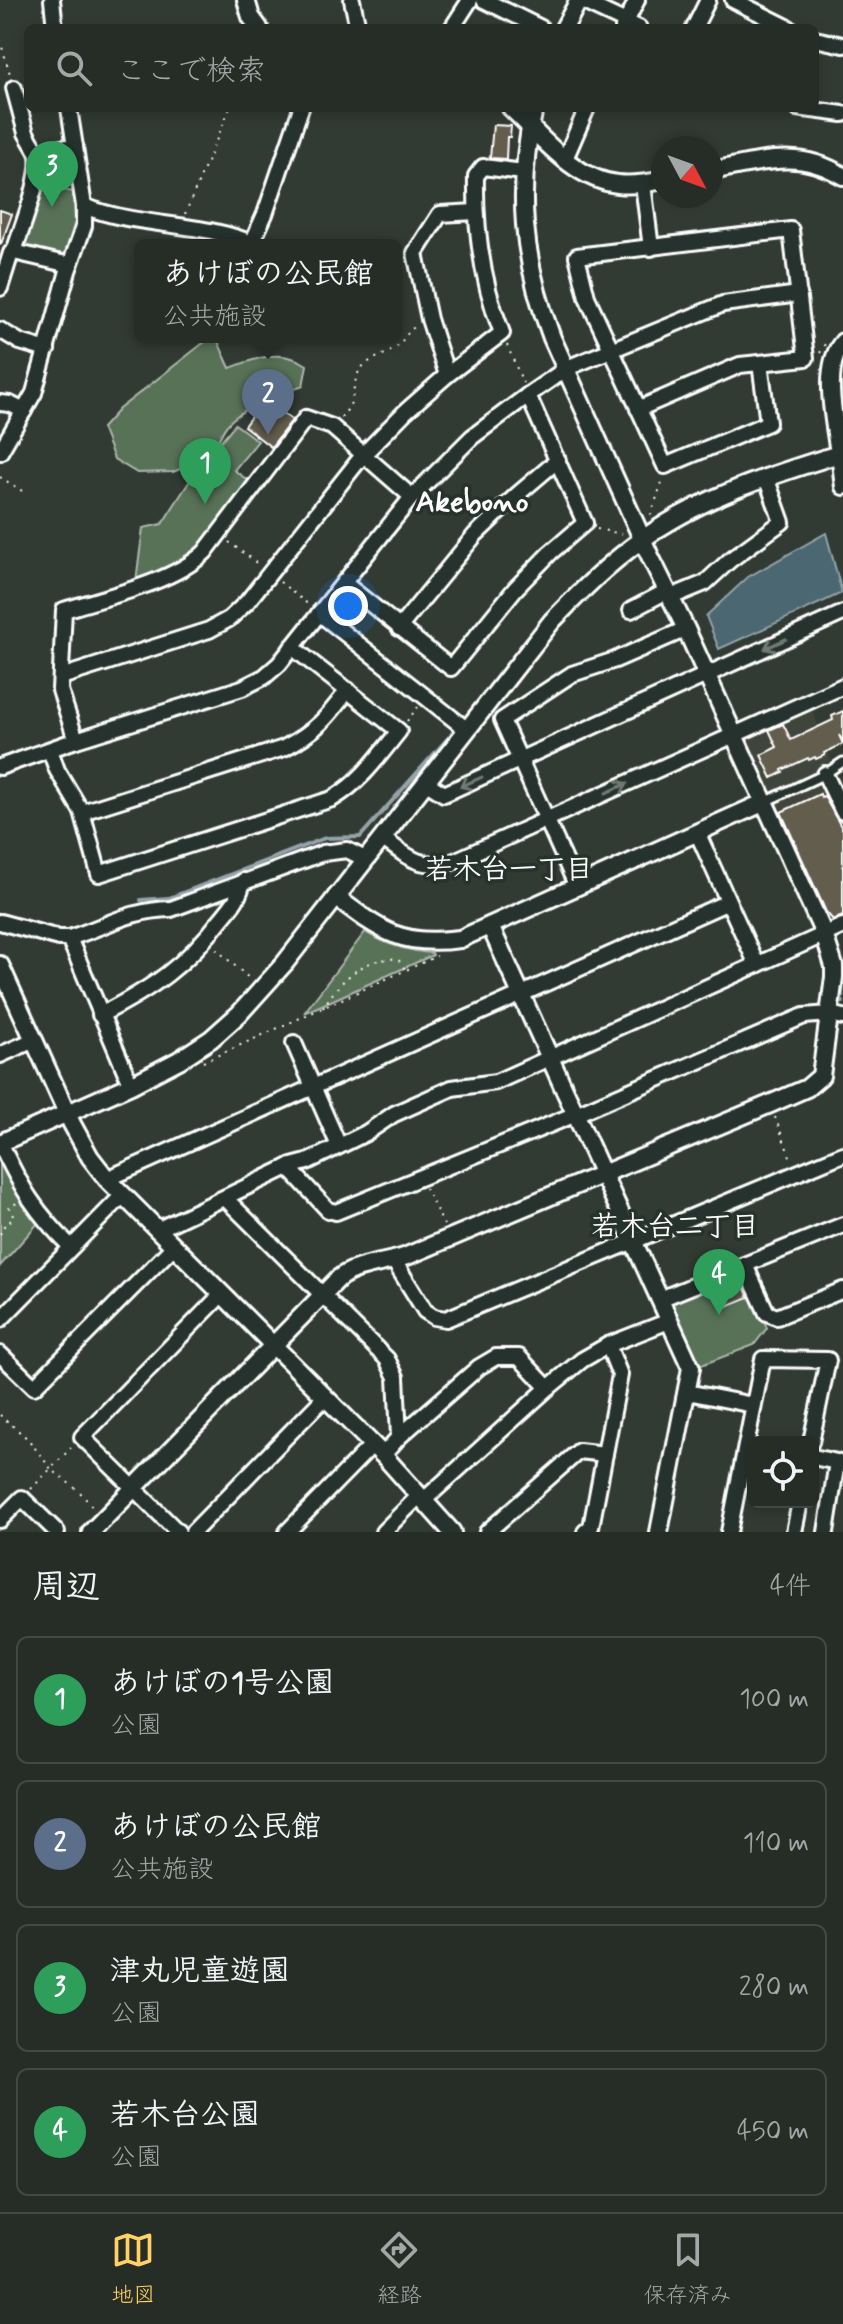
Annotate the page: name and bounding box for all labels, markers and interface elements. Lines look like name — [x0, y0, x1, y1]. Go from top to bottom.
search box — [24, 24, 819, 112]
icon: search — [52, 46, 96, 90]
text: ここで検索 — [116, 52, 266, 91]
north arrow — [651, 136, 723, 208]
pin: 3 — [26, 141, 78, 207]
popup — [134, 239, 402, 343]
text: あけぼの公民館 — [163, 255, 373, 294]
text: 公共施設 — [163, 300, 267, 334]
pin: 2 — [242, 369, 294, 435]
pin: 1 — [179, 438, 231, 504]
district label: Akebono — [415, 483, 529, 522]
your location — [328, 586, 368, 626]
one-way arrow — [763, 637, 787, 652]
one-way arrow — [459, 775, 484, 790]
one-way arrow — [604, 779, 629, 794]
district label: 若木台一丁目 — [425, 852, 593, 889]
district label: 若木台二丁目 — [591, 1209, 759, 1246]
pin: 4 — [693, 1249, 745, 1315]
map controls — [747, 1436, 819, 1508]
button: locate — [747, 1436, 819, 1508]
text: 周辺 — [32, 1565, 100, 1610]
text: 4件 — [770, 1570, 811, 1604]
text: あけぼの1号公園 — [110, 1664, 334, 1703]
text: 1 — [54, 1683, 66, 1717]
text: 100 m — [739, 1683, 809, 1717]
text: 公園 — [110, 1709, 162, 1743]
text: あけぼの公民館 — [110, 1808, 321, 1847]
text: 2 — [54, 1827, 66, 1861]
text: 110 m — [743, 1827, 809, 1861]
text: 公共施設 — [110, 1853, 214, 1887]
text: 津丸児童遊園 — [110, 1952, 290, 1991]
text: 3 — [54, 1971, 66, 2005]
text: 280 m — [739, 1971, 809, 2005]
text: 公園 — [110, 1997, 162, 2031]
text: 若木台公園 — [110, 2096, 260, 2135]
text: 4 — [52, 2115, 68, 2149]
text: 450 m — [737, 2115, 809, 2149]
text: 公園 — [110, 2141, 162, 2175]
tab: 地図 — [111, 2228, 155, 2310]
tab: 経路 — [377, 2228, 422, 2310]
tab: 保存済み — [644, 2228, 732, 2310]

